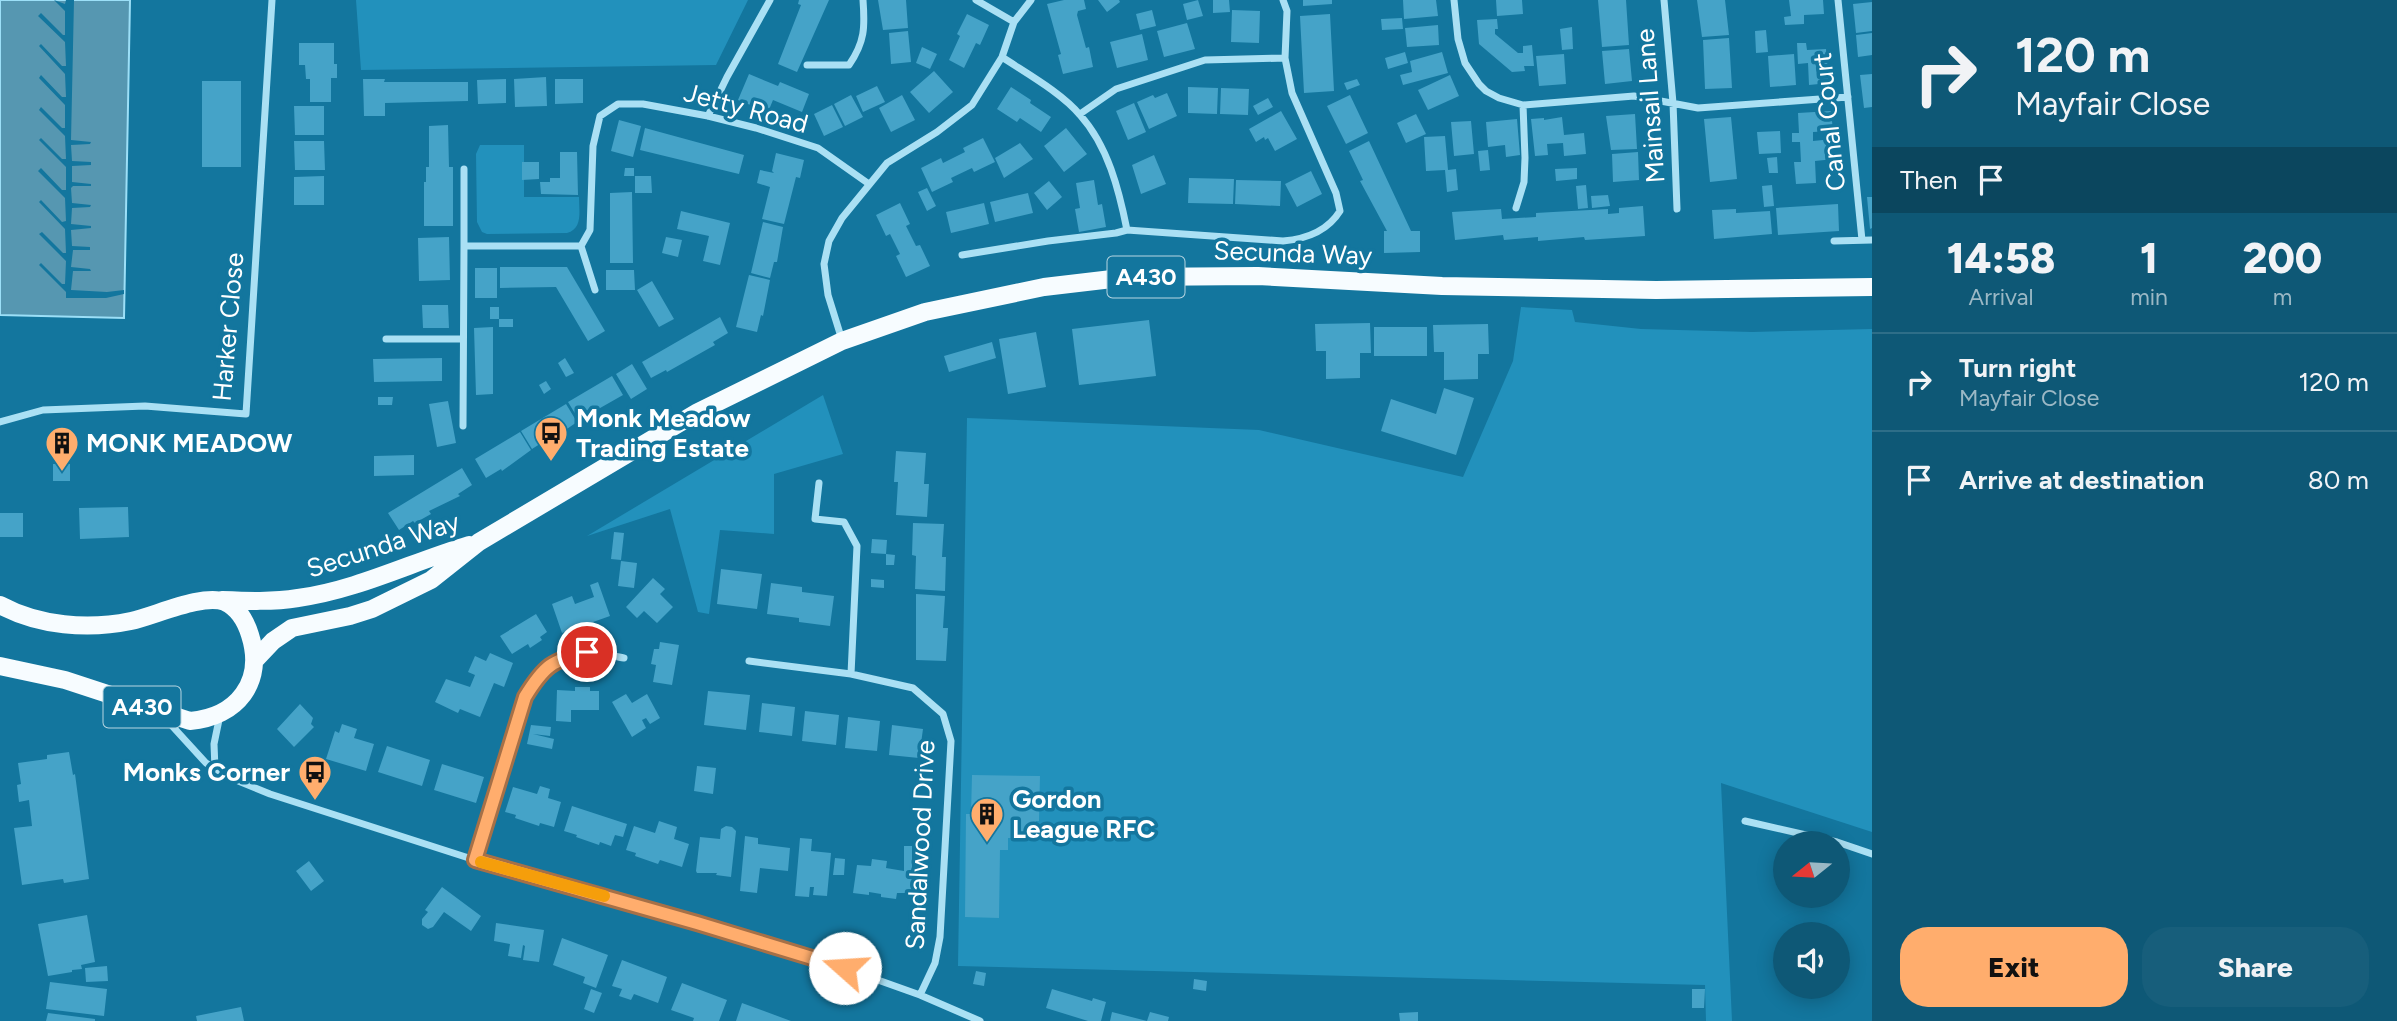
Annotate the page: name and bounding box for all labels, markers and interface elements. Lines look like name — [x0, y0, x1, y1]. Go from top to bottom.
text: 120 m — [2015, 25, 2150, 84]
street label: Mainsail Lane — [1629, 28, 1671, 184]
icon: right — [1900, 28, 1991, 119]
street label: Canal Court — [1806, 51, 1852, 193]
street label: Jetty Road — [680, 76, 812, 140]
text: Mayfair Close — [2015, 85, 2210, 123]
icon: arrive — [1972, 161, 2010, 199]
text: Then — [1900, 164, 1958, 196]
text: 14:58 — [1947, 233, 2055, 284]
text: 1 — [2140, 233, 2158, 284]
text: 200 — [2243, 233, 2322, 284]
street label: Secunda Way — [1213, 234, 1373, 272]
street label: Harker Close — [206, 251, 250, 403]
road number: A430 — [1108, 256, 1184, 298]
text: Arrival — [1969, 283, 2034, 311]
text: min — [2130, 283, 2168, 311]
text: m — [2273, 283, 2292, 311]
text: Turn right — [1959, 352, 2076, 384]
icon: right — [1900, 363, 1938, 401]
text: 120 m — [2299, 366, 2369, 398]
text: Mayfair Close — [1959, 384, 2099, 412]
place label: Monk Meadow Trading Estate — [576, 402, 751, 464]
bus stop icon: Monk Meadow Trading Estate — [532, 414, 570, 463]
building icon: MONK MEADOW — [43, 424, 81, 473]
place label: MONK MEADOW — [86, 427, 293, 459]
icon: arrive — [1900, 461, 1938, 499]
text: Arrive at destination — [1959, 464, 2204, 496]
text: 80 m — [2308, 464, 2369, 496]
street label: Secunda Way — [303, 505, 464, 585]
pin — [557, 622, 617, 682]
icon: arrive — [568, 633, 606, 671]
road number: A430 — [104, 686, 180, 728]
street label: Sandalwood Drive — [899, 739, 941, 951]
bus stop icon: Monks Corner — [296, 753, 334, 802]
place label: Monks Corner — [123, 756, 290, 788]
place label: Gordon League RFC — [1012, 783, 1155, 845]
building icon: Gordon League RFC — [968, 795, 1006, 844]
north arrow — [1773, 831, 1850, 908]
map controls — [1773, 831, 1850, 999]
button: sound — [1773, 922, 1850, 999]
button: Exit — [1900, 927, 2128, 1007]
button: Share — [2142, 927, 2369, 1007]
position arrow — [808, 931, 882, 1005]

